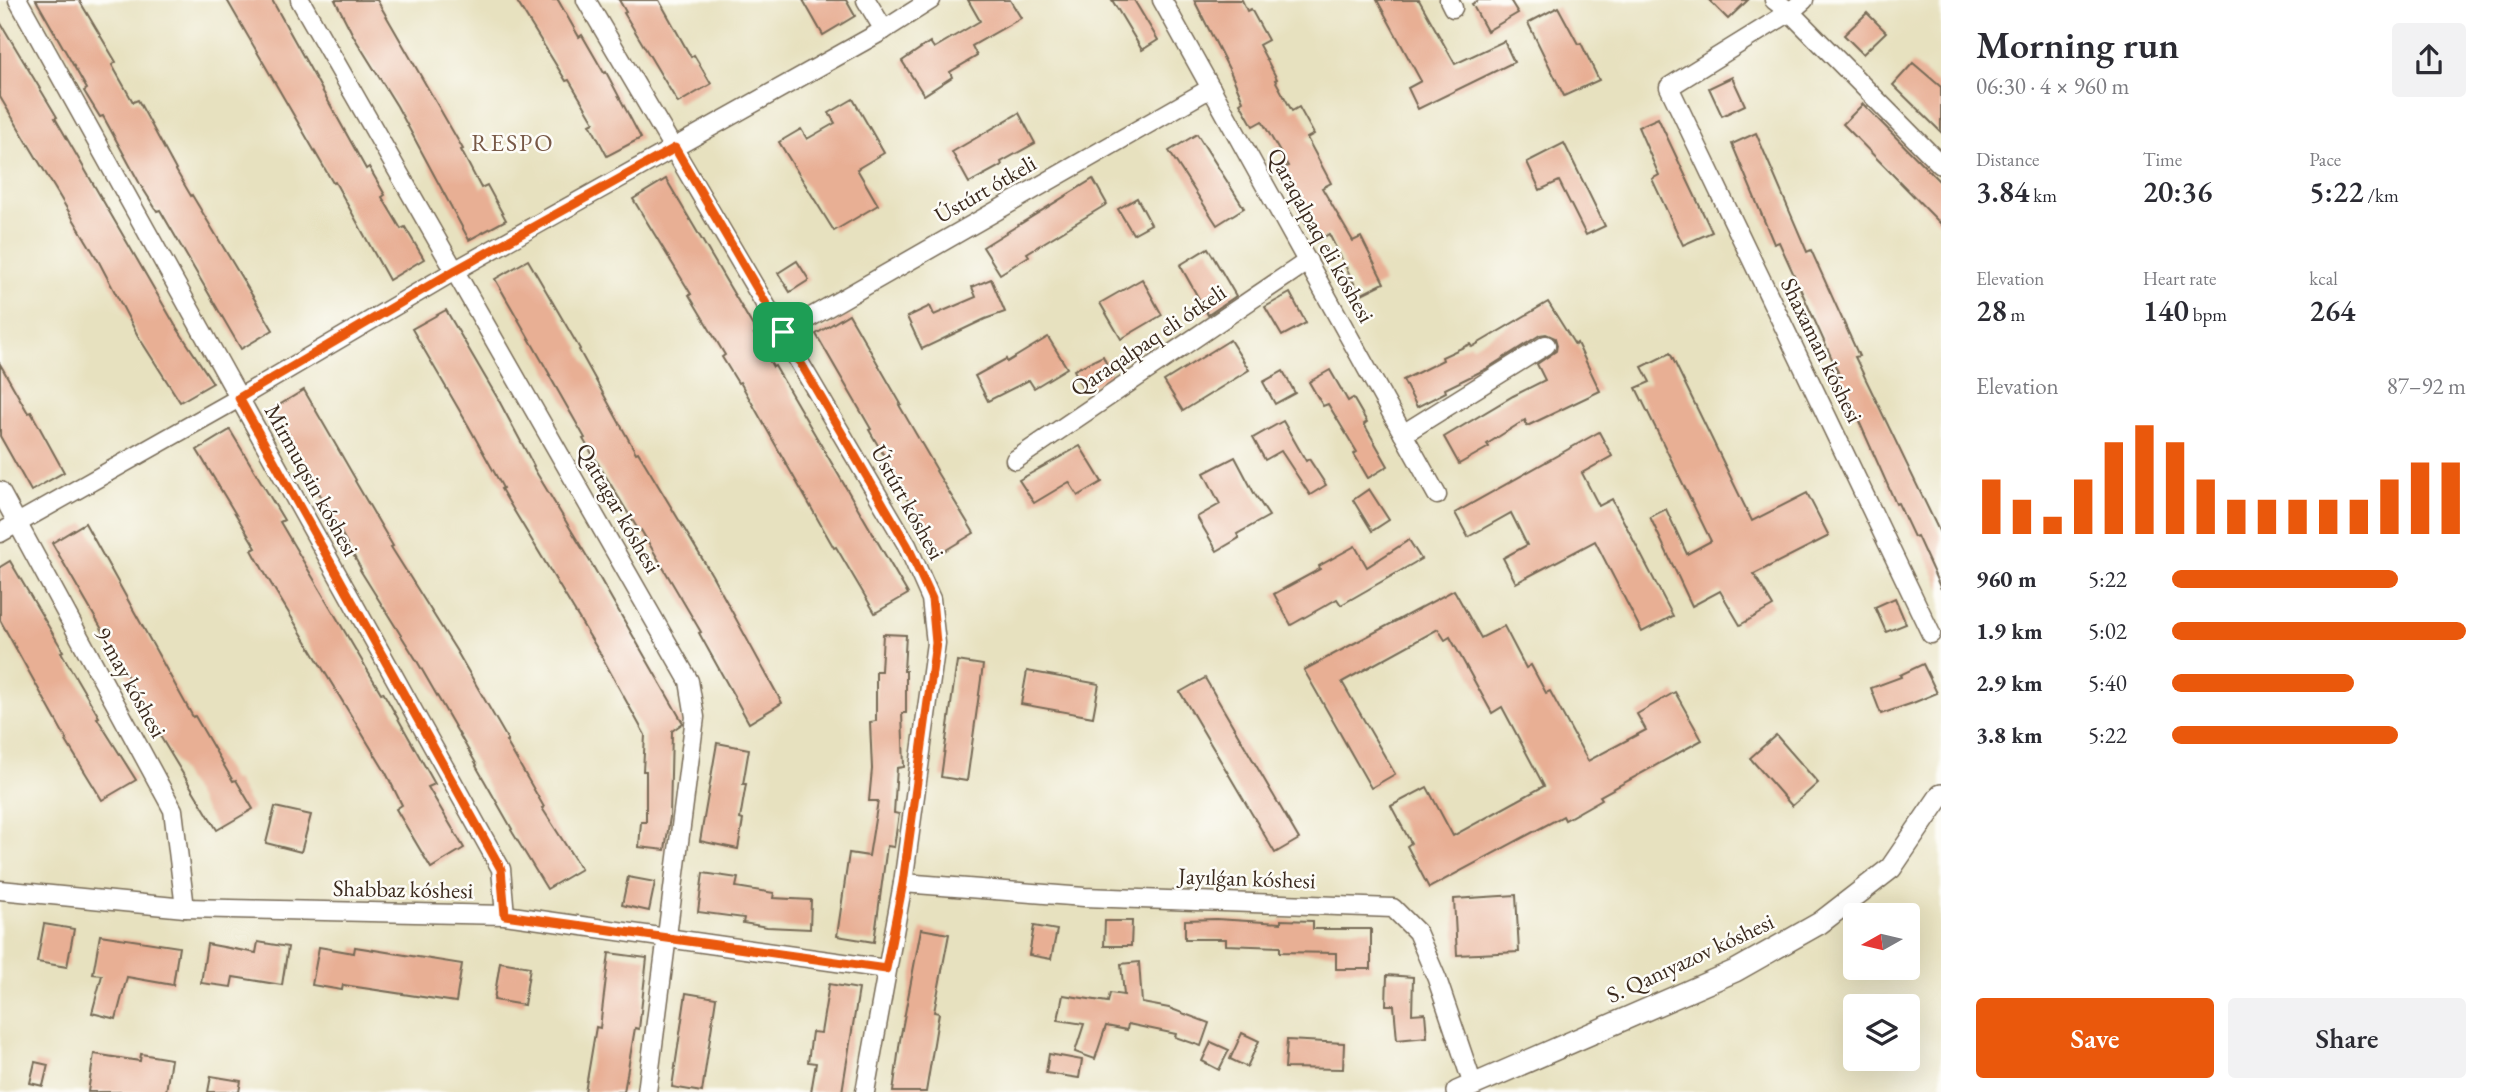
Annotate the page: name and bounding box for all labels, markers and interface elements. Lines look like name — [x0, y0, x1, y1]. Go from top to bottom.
text: Morning run — [1976, 20, 2179, 69]
button: share — [2392, 23, 2466, 97]
text: 06:30 · 4 × 960 m — [1976, 71, 2129, 101]
district label: RESPO — [471, 127, 555, 158]
street label: Qaraqalpaq eli kóshesi — [1261, 142, 1382, 328]
text: Distance — [1976, 147, 2039, 172]
text: Time — [2143, 147, 2182, 172]
text: Pace — [2309, 147, 2341, 172]
street label: Ústúrt ótkeli — [929, 148, 1042, 230]
text: 3.84 — [1976, 172, 2029, 211]
text: 20:36 — [2143, 172, 2212, 211]
text: 5:22 — [2309, 172, 2364, 211]
text: km — [2029, 183, 2057, 208]
text: /km — [2364, 183, 2399, 208]
text: Elevation — [1976, 266, 2044, 291]
text: Heart rate — [2143, 266, 2216, 291]
text: kcal — [2309, 266, 2338, 291]
street label: Shaxaman kóshesi — [1774, 273, 1870, 428]
street label: Qaraqalpaq eli ótkeli — [1064, 277, 1232, 403]
text: 28 — [1976, 291, 2007, 330]
text: 140 — [2143, 291, 2189, 330]
text: 264 — [2309, 291, 2356, 330]
pin — [753, 302, 813, 362]
text: m — [2007, 302, 2025, 327]
text: bpm — [2189, 302, 2227, 327]
icon: arrive — [764, 313, 802, 351]
text: Elevation — [1976, 371, 2059, 401]
text: 87–92 m — [2387, 371, 2466, 401]
street label: Mirmuqsin kóshesi — [258, 399, 366, 562]
street label: Qattagar kóshesi — [570, 438, 668, 579]
street label: Ústúrt kóshesi — [864, 439, 952, 565]
text: 960 m — [1976, 564, 2037, 594]
text: 5:22 — [2088, 564, 2127, 594]
text: 1.9 km — [1976, 616, 2043, 646]
text: 5:02 — [2088, 616, 2127, 646]
street label: 9-may kóshesi — [88, 621, 174, 743]
text: 2.9 km — [1976, 668, 2043, 698]
text: 5:40 — [2088, 668, 2127, 698]
text: 3.8 km — [1976, 720, 2043, 750]
text: 5:22 — [2088, 720, 2127, 750]
street label: Jayılǵan kóshesi — [1176, 861, 1317, 895]
street label: Shabbaz kóshesi — [333, 873, 474, 905]
north arrow — [1843, 903, 1920, 980]
map controls — [1843, 903, 1920, 1071]
street label: S. Qanıyazov kóshesi — [1601, 906, 1779, 1010]
button: layers — [1843, 994, 1920, 1071]
button: Save — [1976, 998, 2214, 1078]
button: Share — [2228, 998, 2466, 1078]

